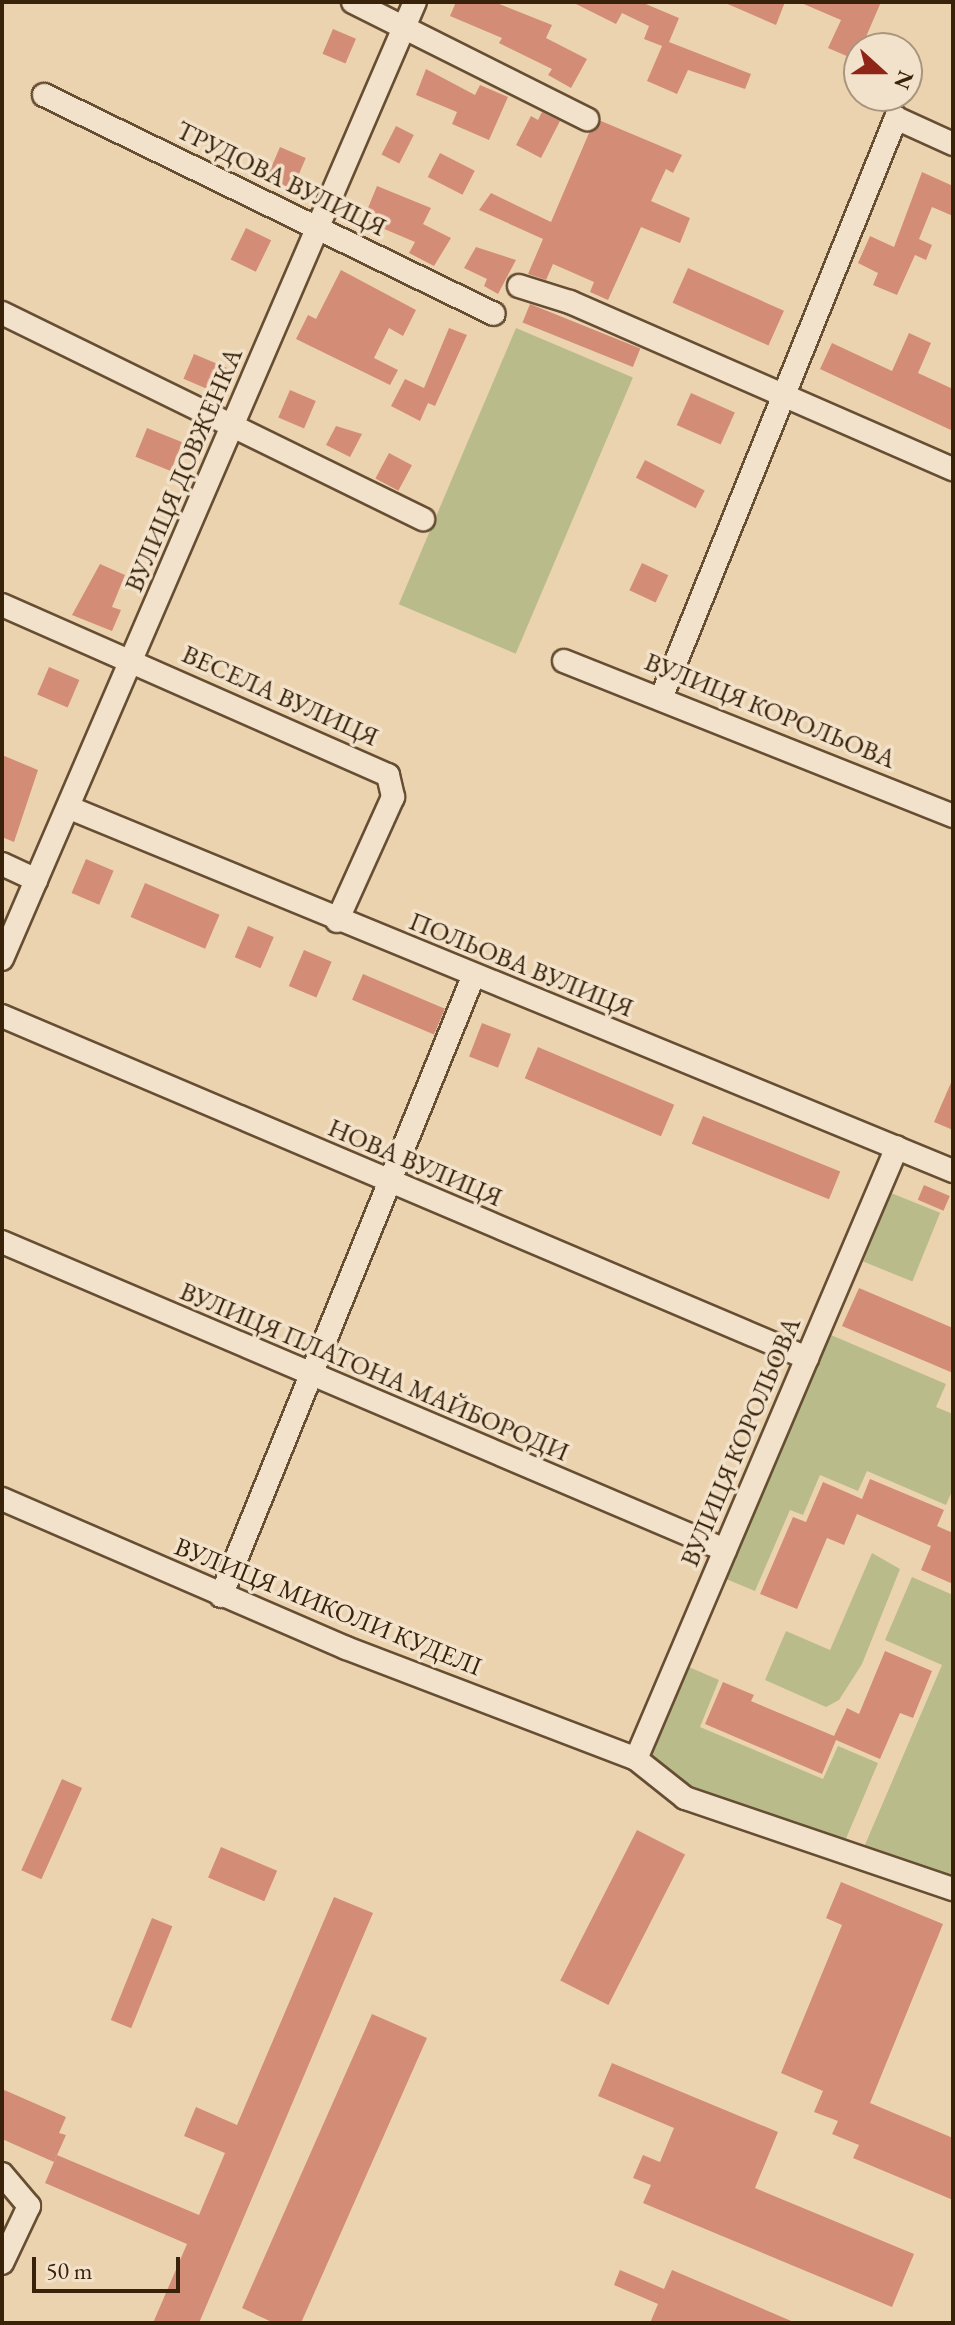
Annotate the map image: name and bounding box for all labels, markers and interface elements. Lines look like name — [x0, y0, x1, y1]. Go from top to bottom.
north arrow — [843, 32, 923, 112]
text: N — [887, 67, 921, 94]
street label: ТРУДОВА ВУЛИЦЯ — [171, 115, 391, 243]
street label: ВУЛИЦЯ ДОВЖЕНКА — [119, 343, 249, 597]
street label: ВЕСЕЛА ВУЛИЦЯ — [177, 639, 383, 753]
street label: ВУЛИЦЯ КОРОЛЬОВА — [640, 646, 900, 776]
street label: ПОЛЬОВА ВУЛИЦЯ — [404, 906, 638, 1024]
street label: НОВА ВУЛИЦЯ — [323, 1112, 507, 1214]
street label: ВУЛИЦЯ ПЛАТОНА МАЙБОРОДИ — [175, 1276, 573, 1468]
street label: ВУЛИЦЯ КОРОЛЬОВА — [674, 1313, 808, 1571]
street label: ВУЛИЦЯ МИКОЛИ КУДЕЛІ — [170, 1531, 486, 1683]
scale bar — [36, 2241, 184, 2291]
text: 50 m — [46, 2255, 93, 2286]

